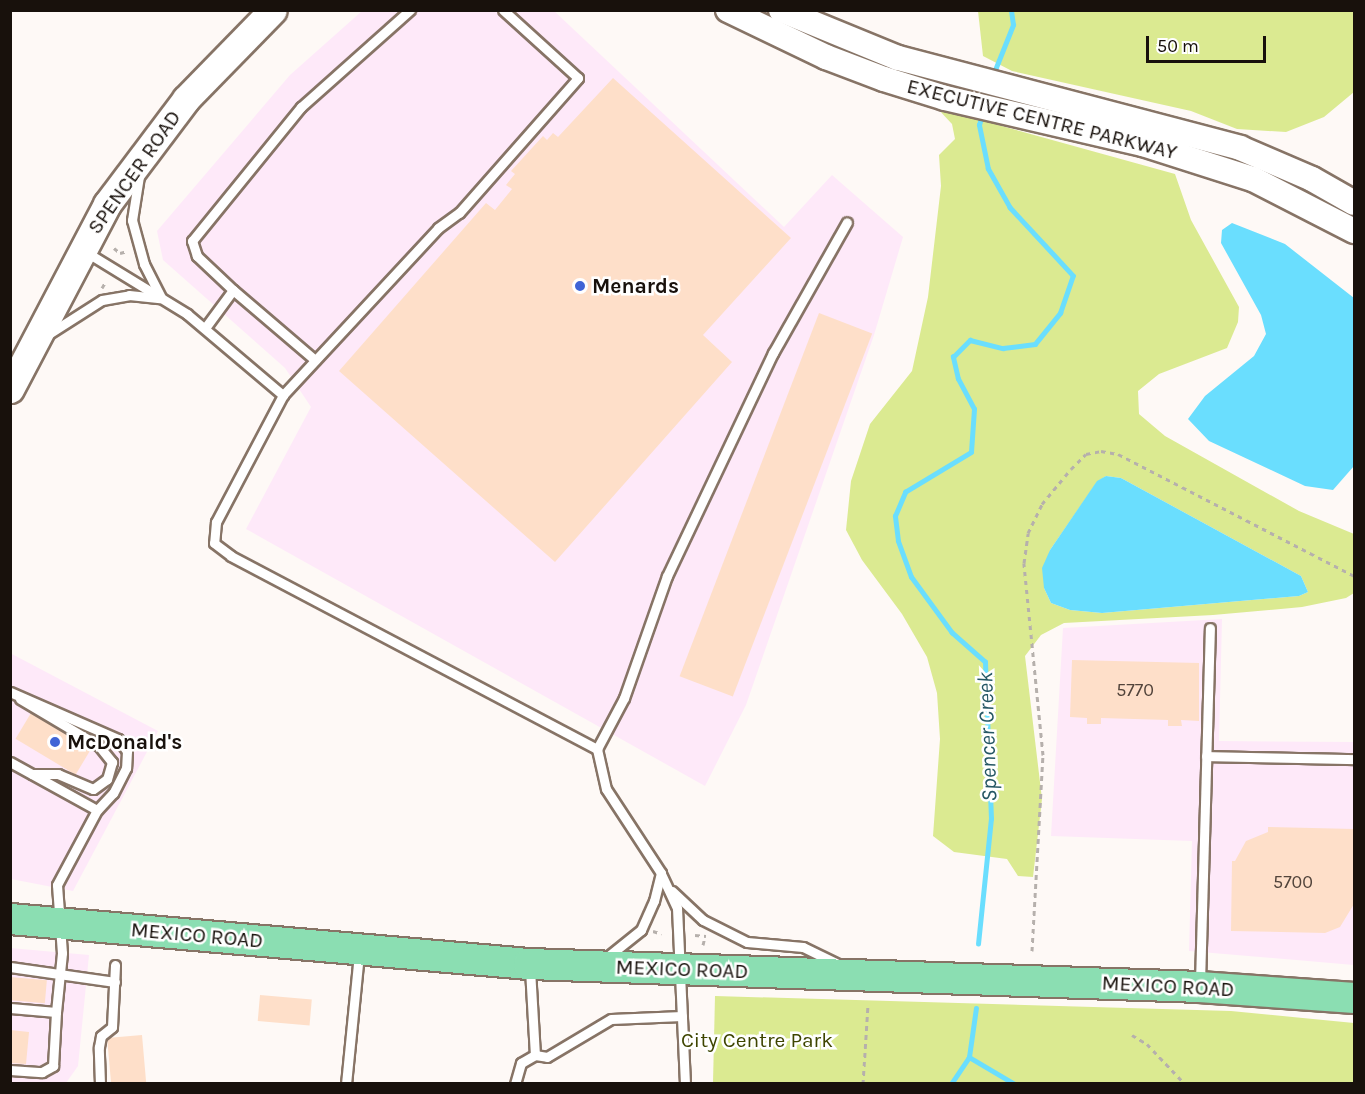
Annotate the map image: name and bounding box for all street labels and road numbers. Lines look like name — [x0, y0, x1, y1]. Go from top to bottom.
street label: EXECUTIVE CENTRE PARKWAY — [904, 73, 1180, 165]
street label: SPENCER ROAD — [82, 105, 186, 239]
street label: MEXICO ROAD — [130, 917, 264, 953]
street label: MEXICO ROAD — [615, 954, 749, 984]
street label: MEXICO ROAD — [1101, 970, 1235, 1002]

